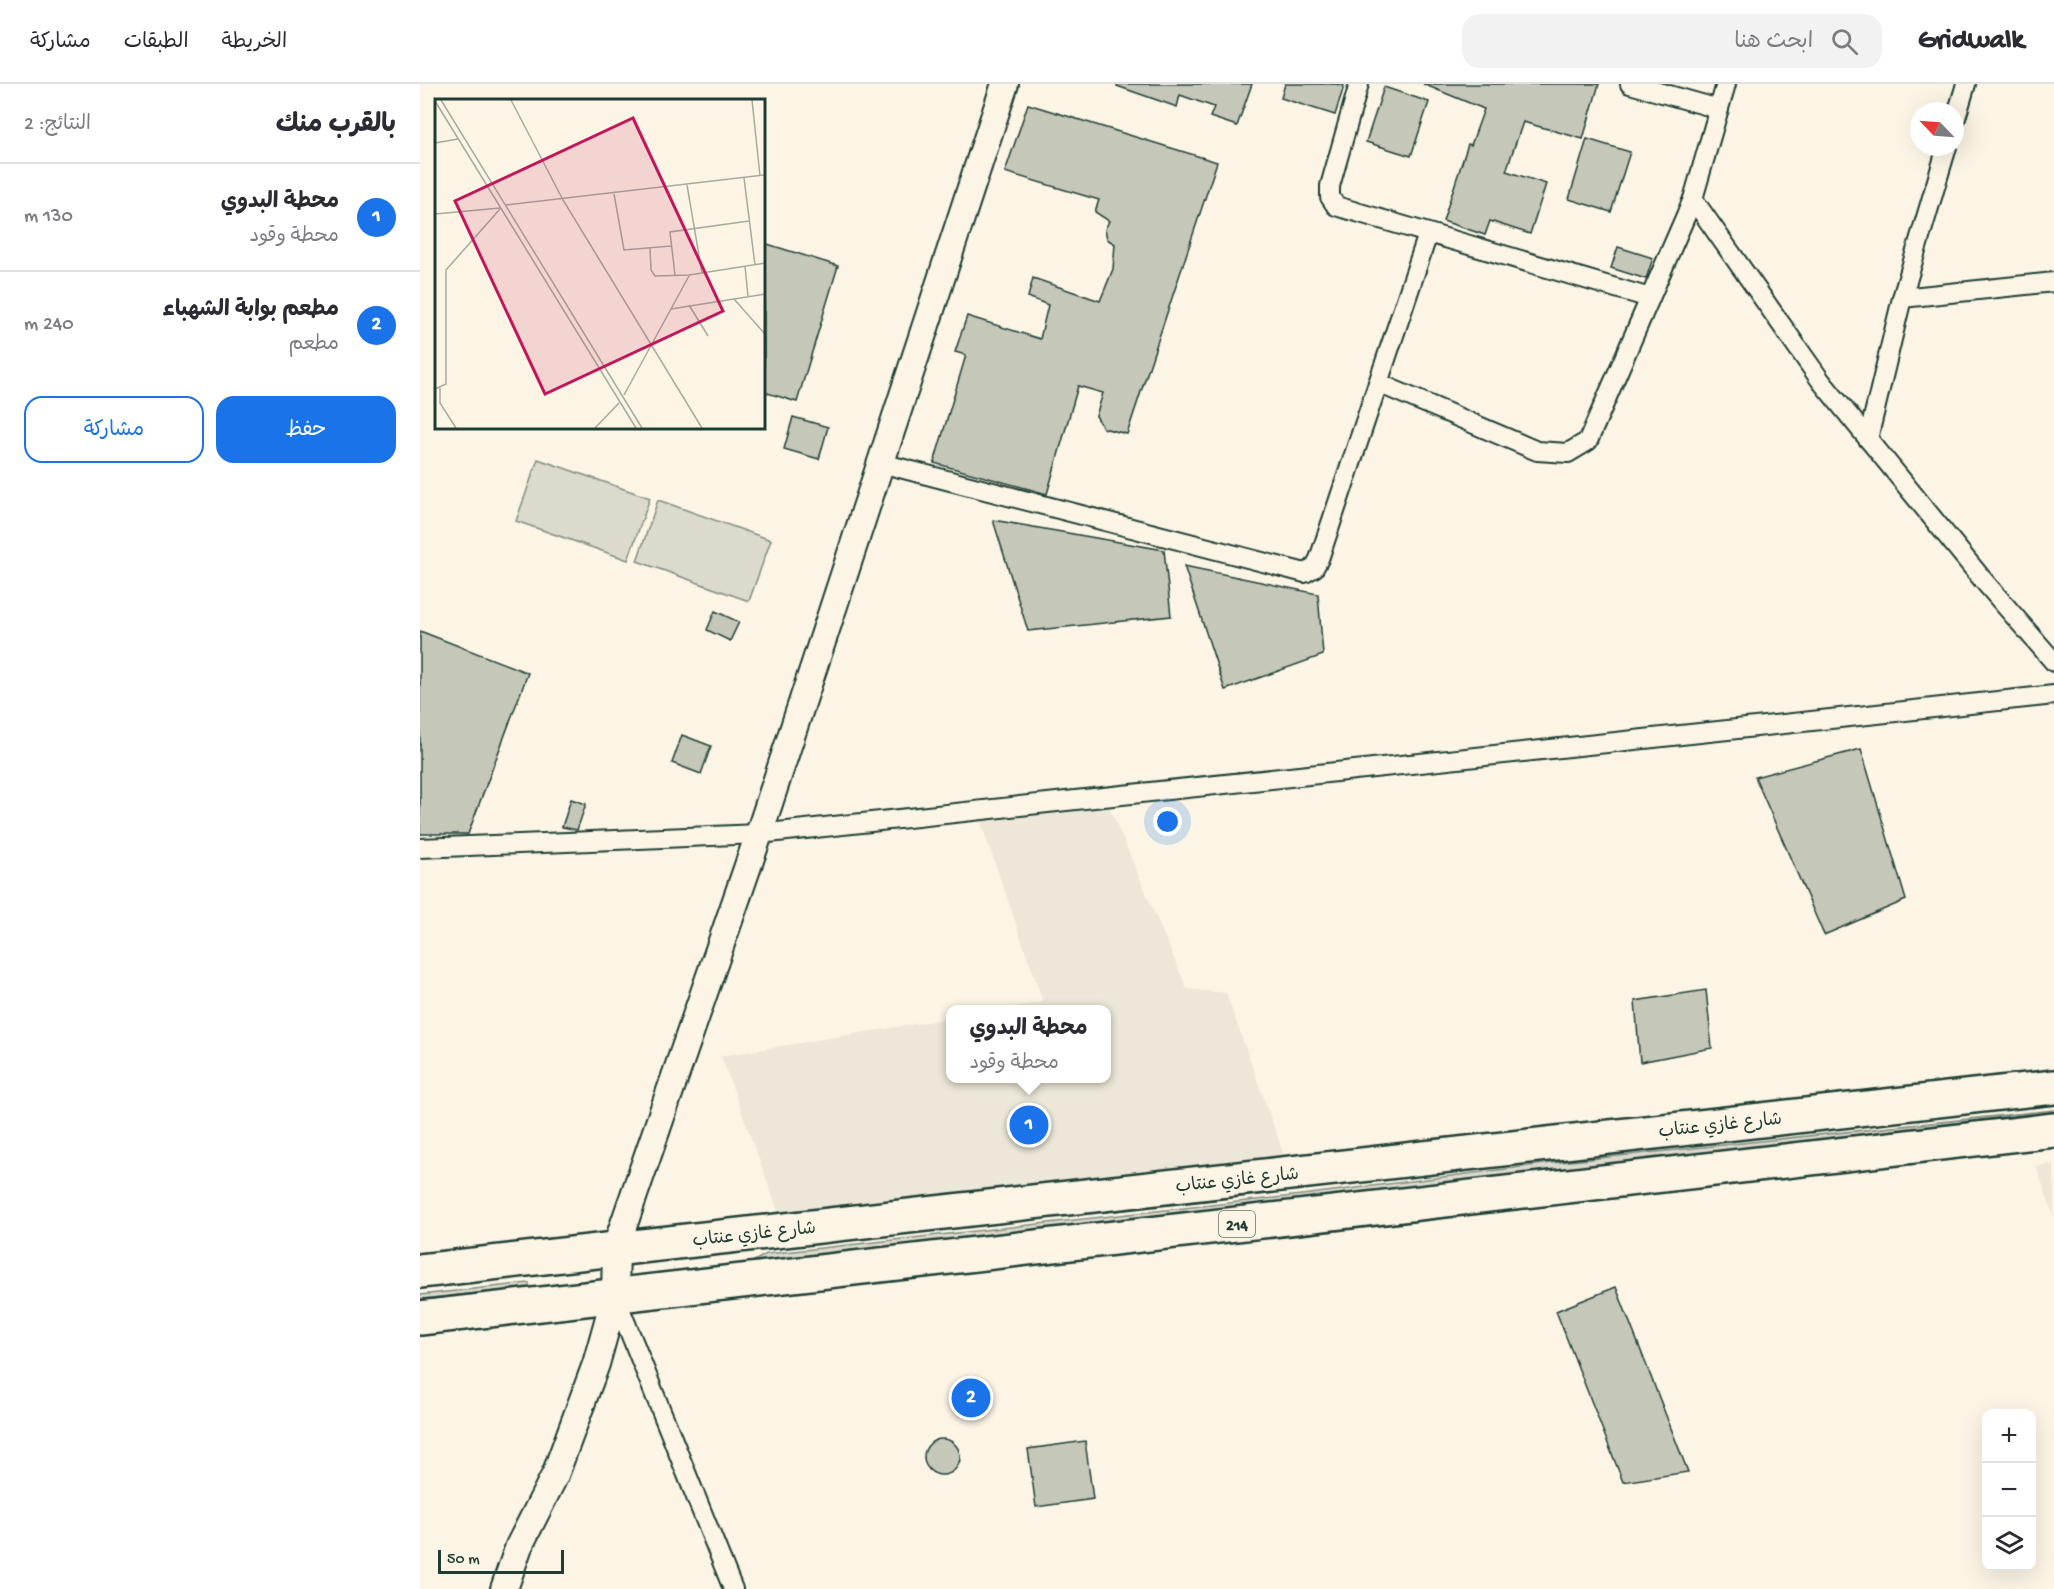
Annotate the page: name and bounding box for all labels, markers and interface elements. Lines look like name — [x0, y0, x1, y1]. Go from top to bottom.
search box — [1462, 14, 1882, 68]
icon: search — [1828, 25, 1861, 58]
text: Gridwalk — [1918, 25, 2024, 58]
text: ابحث هنا — [1734, 30, 1813, 56]
text: مشاركة — [30, 31, 91, 56]
text: الطبقات — [124, 31, 189, 56]
text: الخريطة — [222, 31, 287, 56]
inset map — [435, 99, 765, 429]
north arrow — [1910, 102, 1964, 156]
text: بالقرب منك — [276, 111, 396, 142]
text: النتائج: 2 — [24, 114, 91, 137]
text: محطة البدوي — [221, 190, 339, 216]
text: 130 m — [24, 206, 73, 229]
text: 1 — [372, 206, 381, 229]
text: محطة وقود — [250, 226, 339, 249]
text: مطعم بوابة الشهباء — [163, 298, 339, 324]
text: 240 m — [24, 314, 74, 337]
text: 2 — [372, 314, 381, 337]
text: مطعم — [288, 334, 339, 357]
button: مشاركة — [24, 396, 204, 463]
button: حفظ — [216, 396, 396, 463]
your location — [1153, 807, 1182, 836]
popup — [946, 1005, 1111, 1083]
text: محطة البدوي — [969, 1017, 1088, 1043]
text: محطة وقود — [969, 1053, 1059, 1076]
pin: 1 — [1010, 1102, 1048, 1148]
street label: شارع غازي عنتاب — [1658, 1110, 1783, 1143]
street label: شارع غازي عنتاب — [1175, 1165, 1300, 1198]
road number: 214 — [1219, 1211, 1255, 1237]
street label: شارع غازي عنتاب — [692, 1219, 817, 1252]
pin: 2 — [952, 1376, 990, 1420]
map controls — [1982, 1409, 2036, 1571]
button: + — [1982, 1409, 2036, 1463]
button: − — [1982, 1463, 2036, 1517]
button: layers — [1982, 1517, 2036, 1571]
scale bar — [438, 1547, 564, 1574]
text: 50 m — [447, 1551, 480, 1570]

